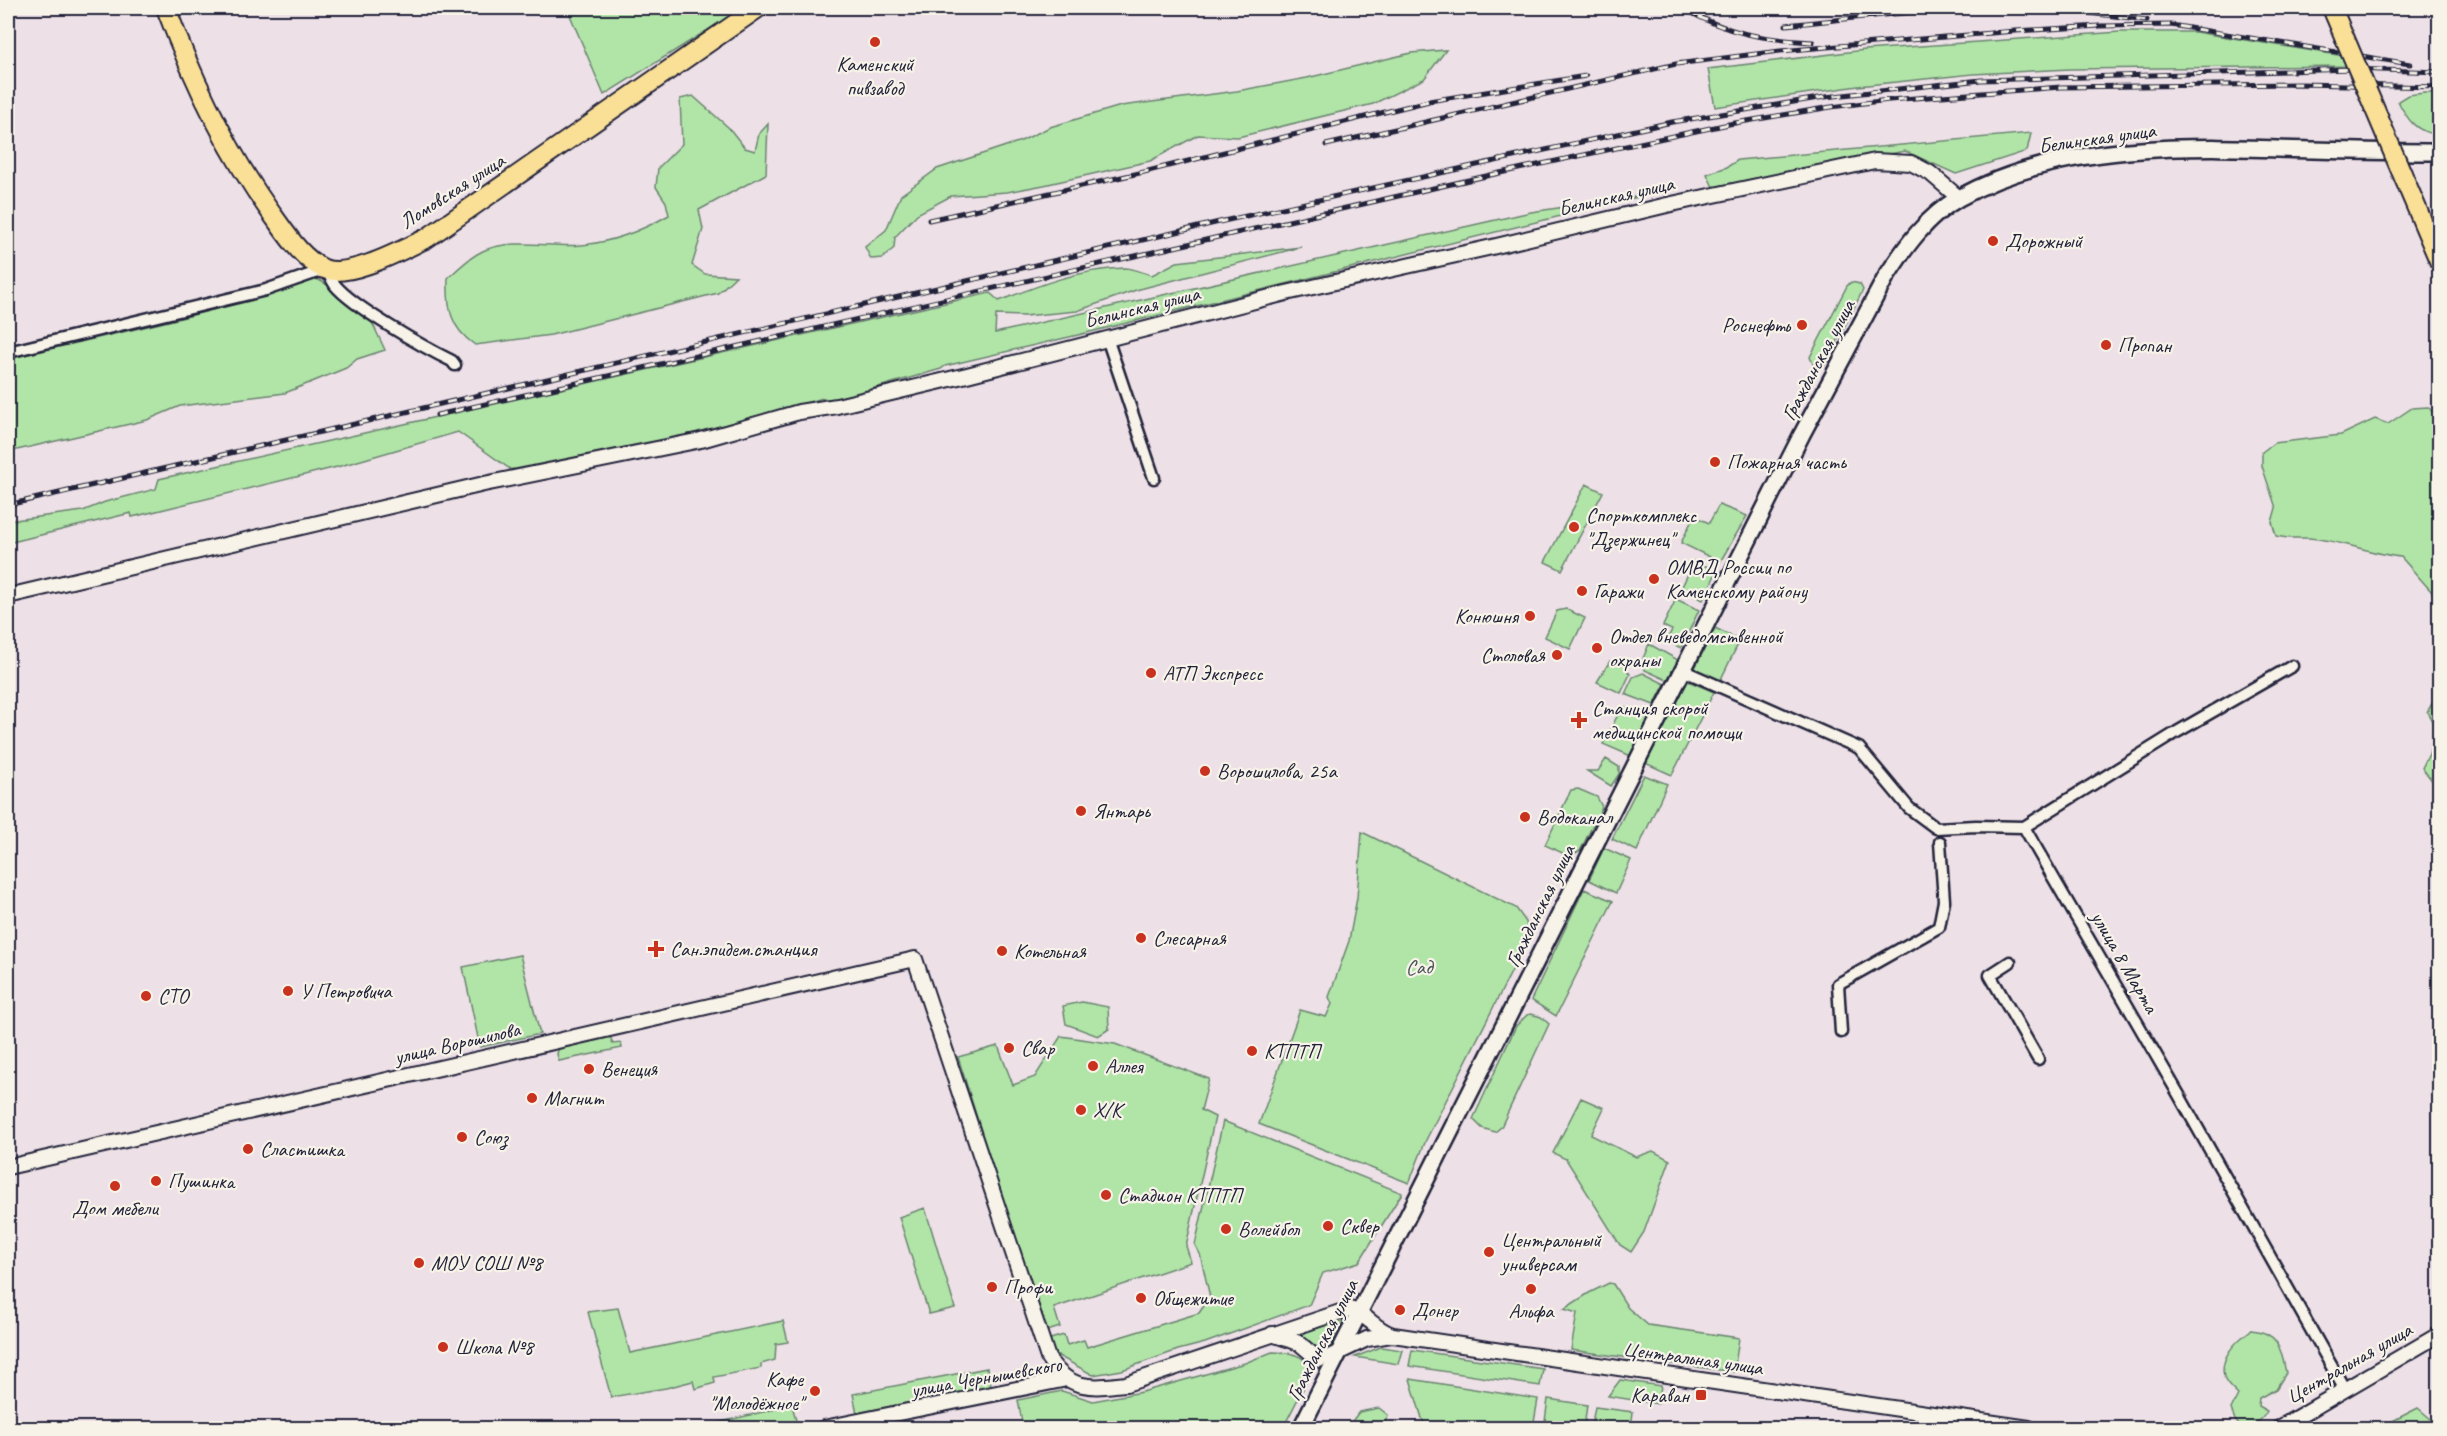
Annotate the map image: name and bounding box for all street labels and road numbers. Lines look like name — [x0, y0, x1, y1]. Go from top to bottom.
street label: Белинская улица — [2037, 117, 2159, 159]
street label: Ломовская улица — [395, 146, 511, 235]
street label: Белинская улица — [1556, 170, 1678, 222]
street label: Белинская улица — [1082, 280, 1204, 334]
street label: Гражданская улица — [1775, 294, 1862, 425]
street label: Гражданская улица — [1499, 839, 1582, 971]
street label: улица 8 Марта — [2084, 905, 2165, 1019]
street label: улица Ворошилова — [390, 1016, 524, 1071]
street label: Гражданская улица — [1280, 1273, 1365, 1405]
street label: Центральная улица — [2282, 1316, 2418, 1409]
street label: Центральная улица — [1622, 1335, 1766, 1381]
street label: улица Чернышевского — [907, 1351, 1065, 1403]

